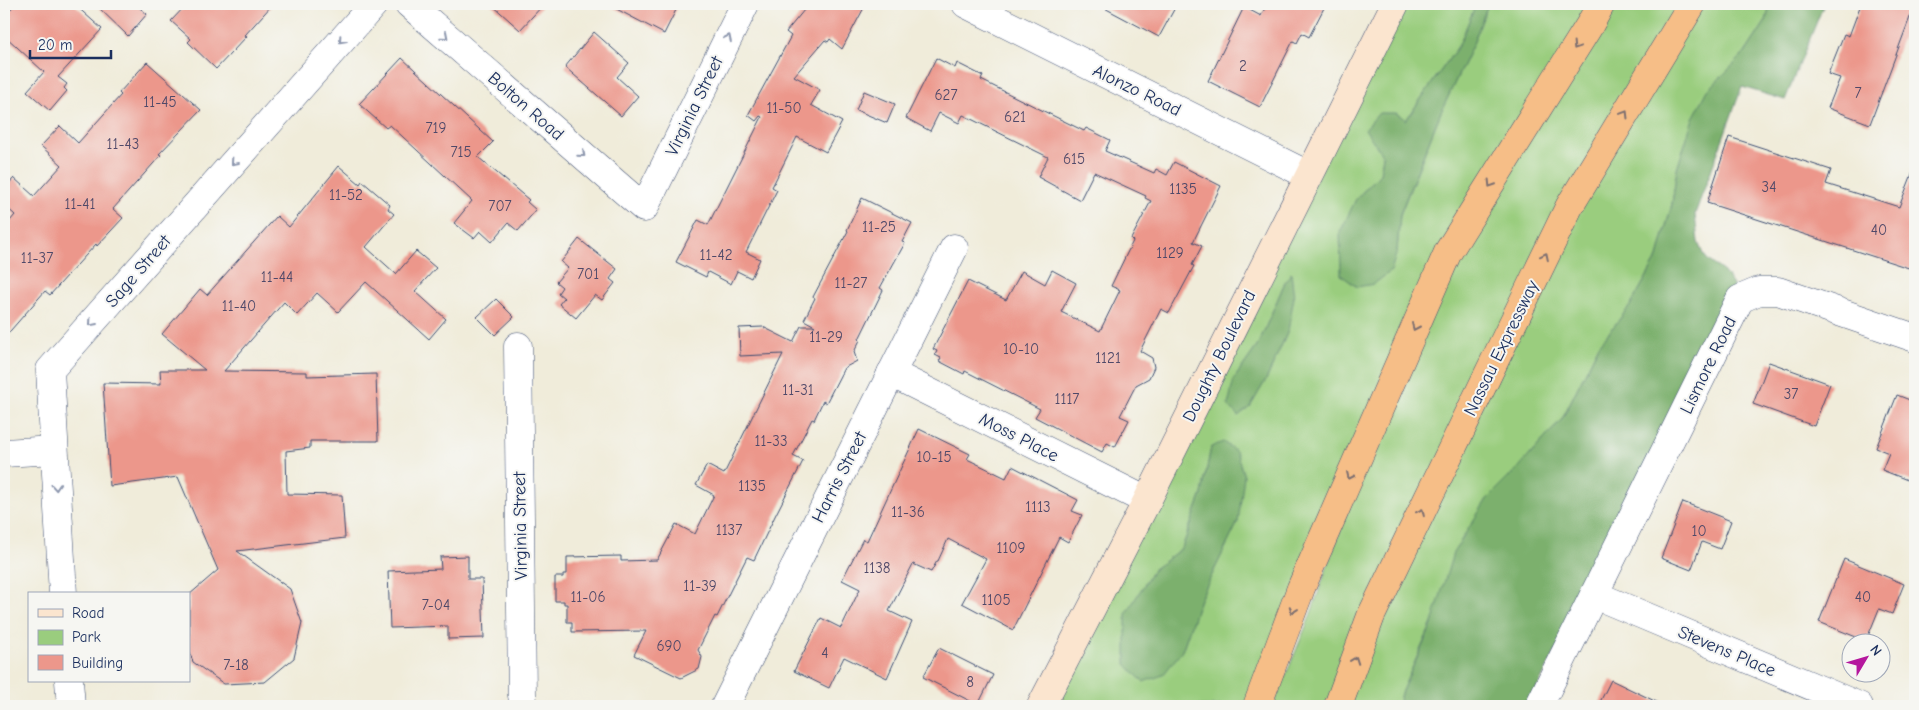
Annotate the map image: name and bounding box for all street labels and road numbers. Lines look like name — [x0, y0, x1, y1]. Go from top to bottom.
street label: Virginia Street — [661, 52, 728, 160]
street label: Alonzo Road — [1089, 60, 1184, 121]
street label: Bolton Road — [483, 68, 568, 145]
street label: Sage Street — [101, 230, 176, 312]
street label: Nassau Expressway — [1460, 276, 1544, 419]
street label: Doughty Boulevard — [1178, 287, 1260, 425]
street label: Lismore Road — [1676, 313, 1741, 417]
street label: Moss Place — [975, 408, 1062, 466]
street label: Harris Street — [808, 427, 872, 526]
street label: Virginia Street — [509, 471, 532, 580]
street label: Stevens Place — [1675, 621, 1779, 681]

